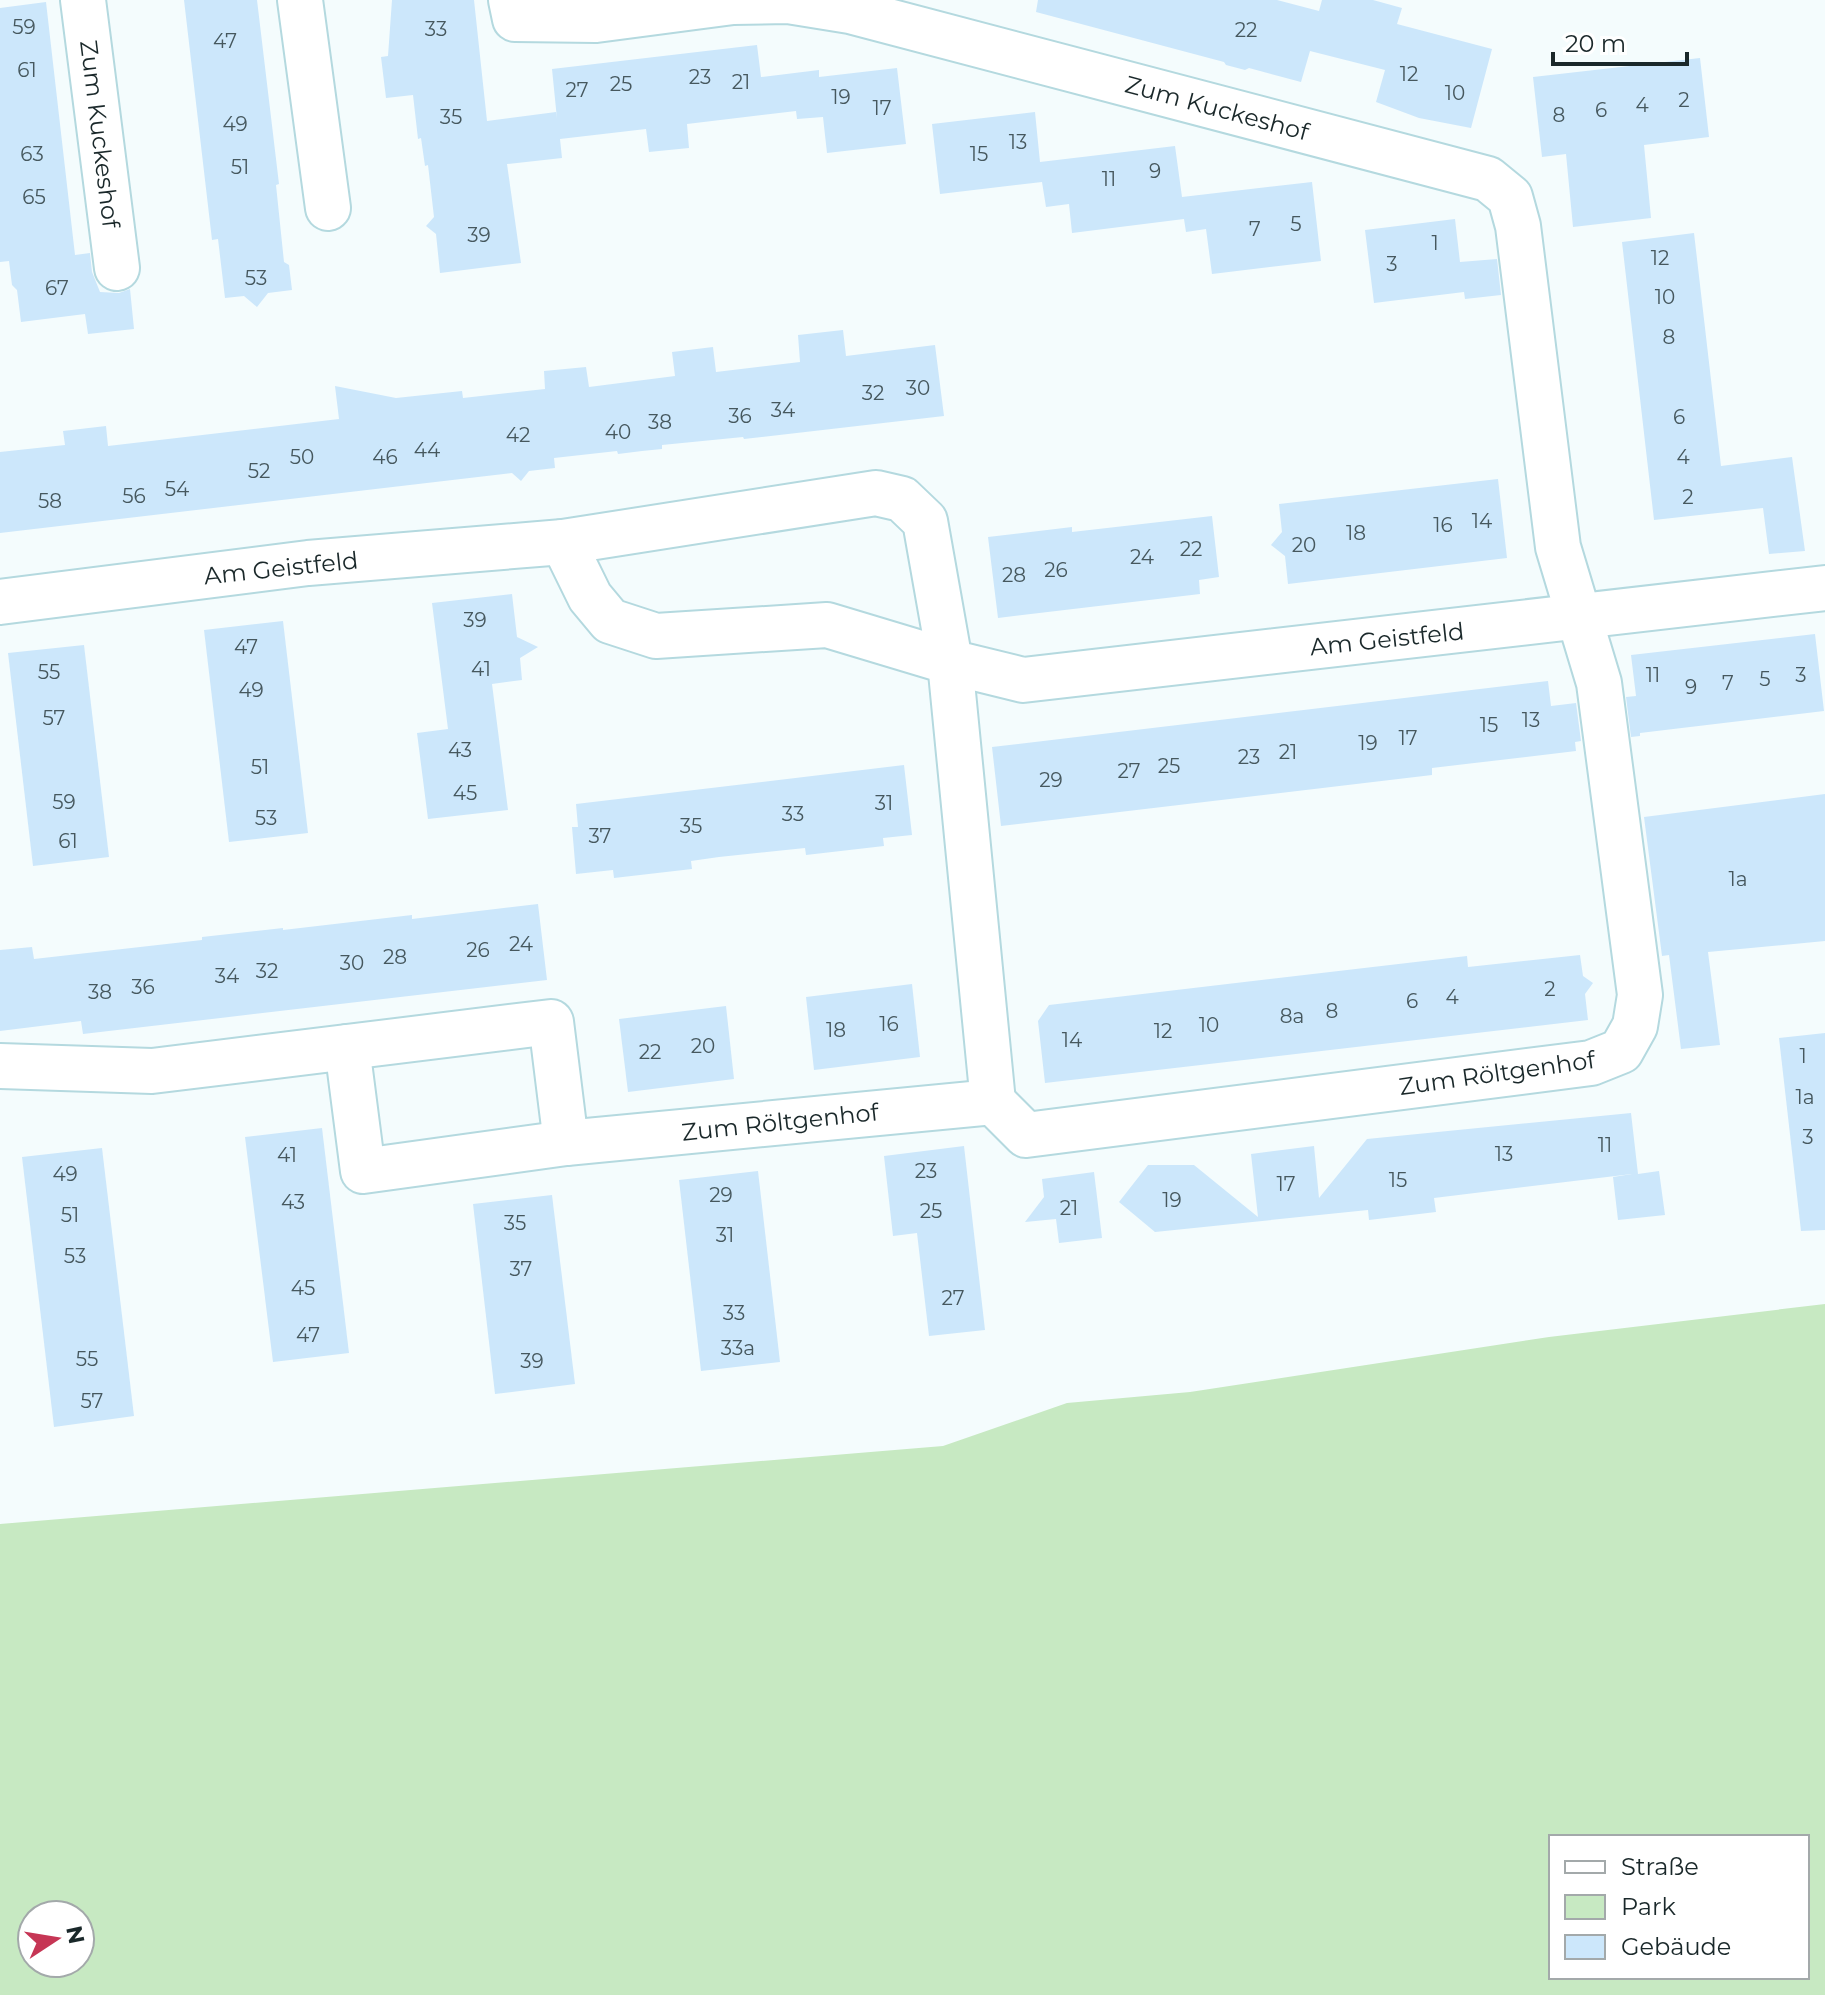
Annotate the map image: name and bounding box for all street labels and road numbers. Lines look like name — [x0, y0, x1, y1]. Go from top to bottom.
street label: Zum Kuckeshof — [74, 39, 126, 230]
street label: Zum Kuckeshof — [1122, 70, 1313, 147]
street label: Am Geistfeld — [202, 545, 360, 591]
street label: Am Geistfeld — [1308, 616, 1466, 662]
street label: Zum Röltgenhof — [1397, 1045, 1598, 1101]
street label: Zum Röltgenhof — [680, 1097, 881, 1147]

